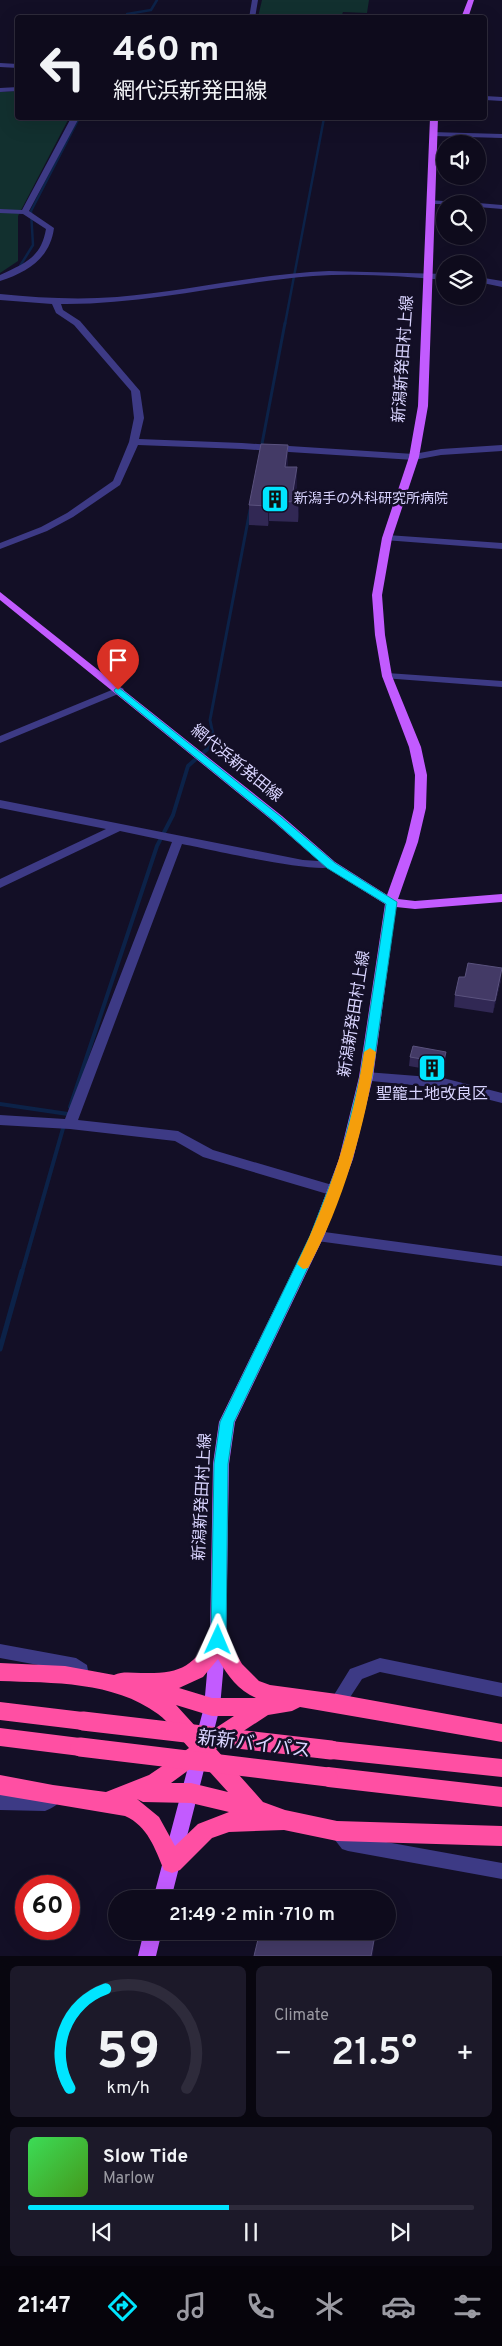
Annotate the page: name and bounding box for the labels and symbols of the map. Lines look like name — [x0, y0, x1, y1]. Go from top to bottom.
street label: 新潟新発田村上線 — [390, 294, 418, 424]
building icon: 新潟手の外科研究所病院 — [260, 484, 290, 514]
place label: 新潟手の外科研究所病院 — [294, 490, 448, 508]
pin — [97, 639, 139, 690]
street label: 網代浜新発田線 — [186, 721, 286, 807]
street label: 新潟新発田村上線 — [335, 949, 375, 1079]
building icon: 聖籠土地改良区 — [417, 1053, 447, 1083]
place label: 聖籠土地改良区 — [376, 1085, 488, 1105]
street label: 新潟新発田村上線 — [190, 1433, 216, 1561]
position arrow — [191, 1613, 243, 1665]
street label: 新新バイパス — [196, 1726, 312, 1764]
speed limit sign: 60 — [15, 1875, 80, 1940]

